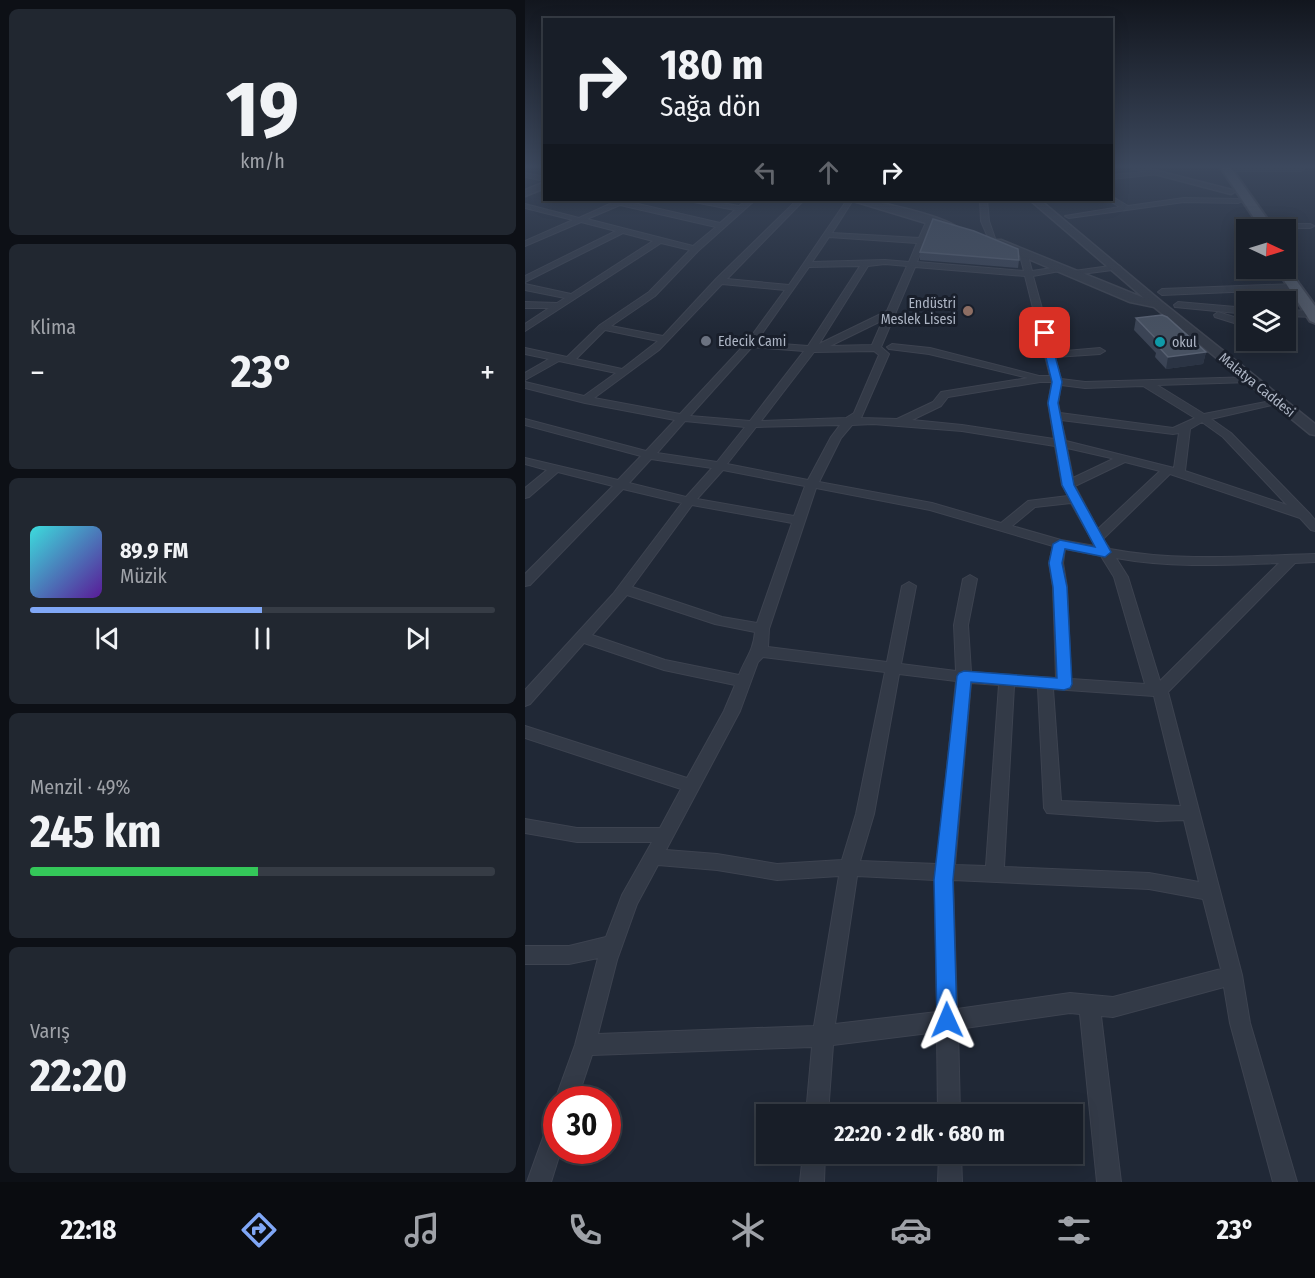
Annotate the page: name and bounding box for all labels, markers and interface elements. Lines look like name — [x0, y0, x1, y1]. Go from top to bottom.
text: 180 m — [660, 40, 764, 90]
icon: right — [561, 42, 639, 120]
text: 19 — [226, 63, 299, 157]
text: Sağa dön — [660, 91, 761, 123]
text: km/h — [240, 149, 285, 173]
icon: left — [749, 156, 782, 189]
icon: ahead — [812, 156, 845, 189]
icon: right — [875, 156, 908, 189]
north arrow — [1236, 219, 1296, 279]
map controls — [1236, 219, 1296, 351]
button: layers — [1236, 291, 1296, 351]
place label: Endüstri Meslek Lisesi — [881, 295, 956, 328]
marker: Endüstri Meslek Lisesi — [961, 304, 975, 318]
pin — [1019, 307, 1070, 358]
text: Klima — [30, 315, 76, 339]
icon: arrive — [1028, 316, 1061, 349]
place label: Edecik Cami — [718, 333, 786, 350]
marker: Edecik Cami — [699, 334, 713, 348]
place label: okul — [1172, 334, 1197, 351]
marker: okul — [1153, 335, 1167, 349]
text: 23° — [231, 345, 294, 399]
street label: Malatya Caddesi — [1215, 349, 1299, 421]
text: − — [30, 353, 45, 393]
text: + — [480, 353, 495, 393]
text: 89.9 FM — [120, 537, 188, 564]
text: Müzik — [120, 564, 167, 588]
icon: previous — [91, 622, 124, 655]
icon: pause — [246, 622, 279, 655]
icon: next — [401, 622, 434, 655]
text: Menzil · 49% — [30, 775, 131, 799]
text: 245 km — [30, 805, 161, 859]
position arrow — [915, 988, 979, 1052]
text: Varış — [30, 1019, 70, 1043]
text: 22:20 — [30, 1049, 127, 1103]
speed limit sign: 30 — [543, 1086, 621, 1164]
text: 22:20 · 2 dk · 680 m — [834, 1120, 1005, 1147]
icon: directions — [238, 1209, 280, 1251]
icon: music — [401, 1209, 443, 1251]
icon: phone — [564, 1209, 606, 1251]
icon: climate — [727, 1209, 769, 1251]
icon: car — [890, 1209, 932, 1251]
icon: filters — [1053, 1209, 1095, 1251]
text: 22:18 — [61, 1214, 117, 1246]
text: 23° — [1217, 1214, 1254, 1246]

